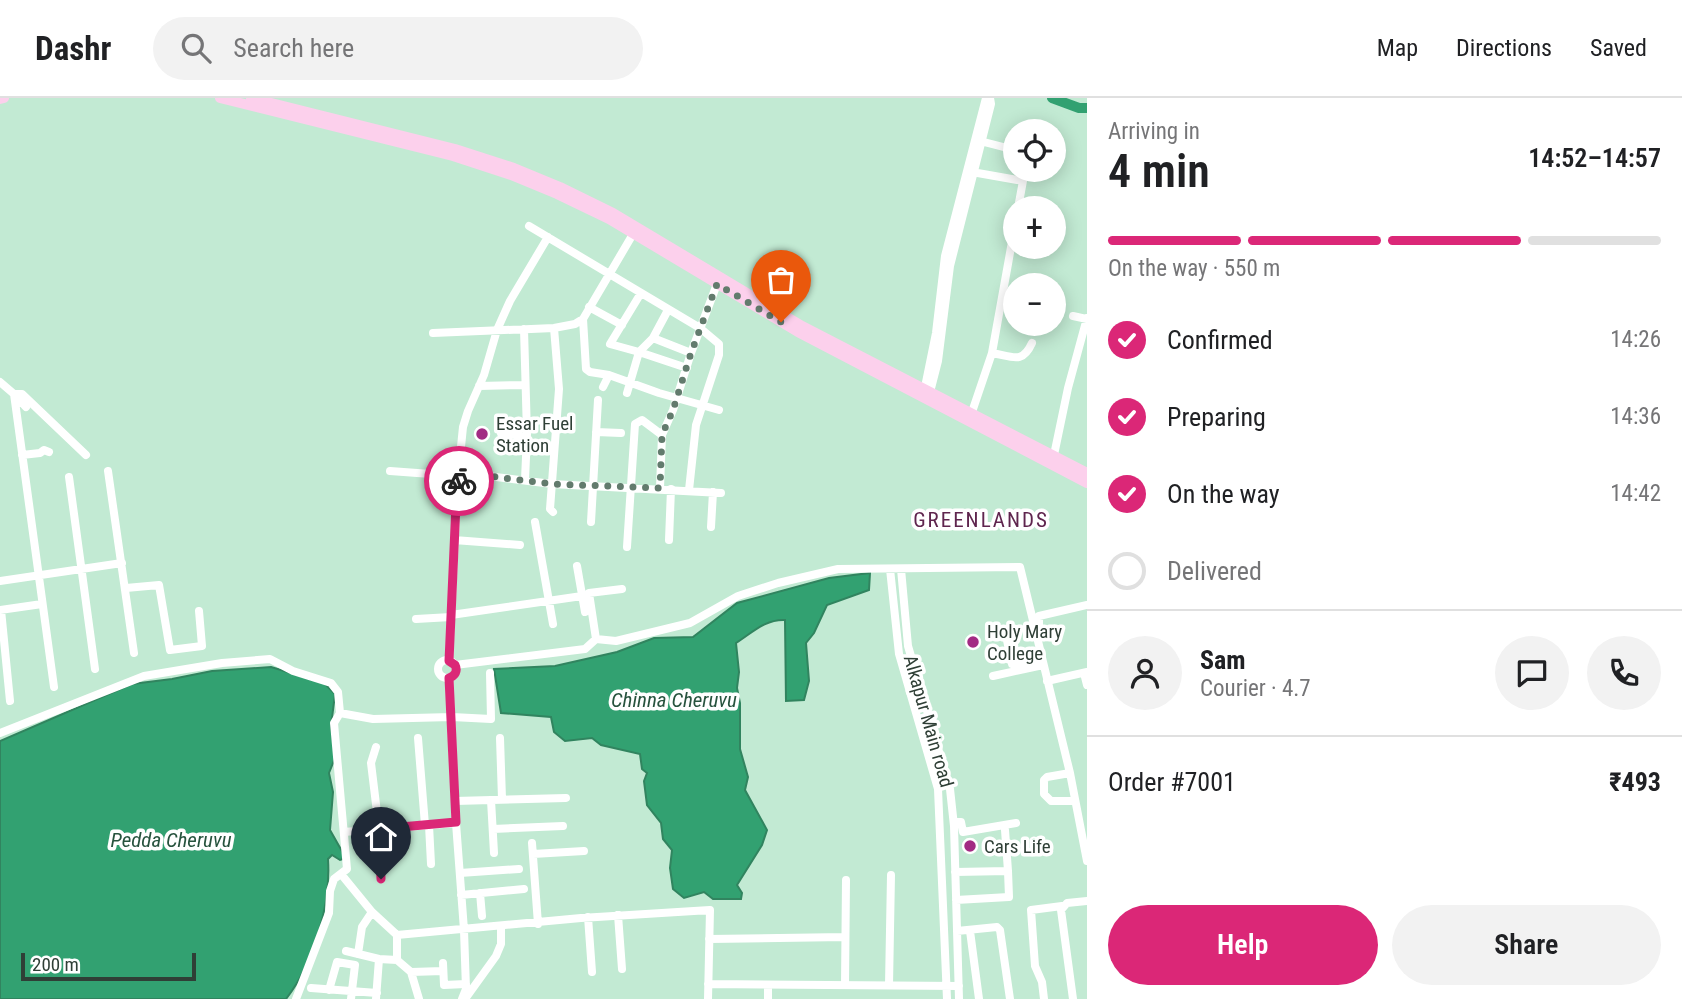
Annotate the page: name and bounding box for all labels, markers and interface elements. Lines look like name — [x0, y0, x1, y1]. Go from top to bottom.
search box — [153, 17, 643, 80]
text: Dashr — [35, 29, 111, 68]
icon: search — [177, 29, 215, 67]
text: Search here — [233, 33, 354, 63]
text: Map — [1377, 34, 1418, 62]
text: Directions — [1456, 34, 1552, 62]
text: Saved — [1590, 34, 1647, 62]
text: Arriving in — [1108, 118, 1200, 145]
map controls — [1003, 119, 1066, 336]
button: locate — [1003, 119, 1066, 182]
text: 14:52–14:57 — [1528, 143, 1661, 173]
text: 4 min — [1108, 144, 1210, 198]
button: + — [1003, 196, 1066, 259]
pin — [751, 250, 811, 322]
text: On the way · 550 m — [1108, 255, 1280, 282]
icon: bag — [762, 261, 800, 299]
button: − — [1003, 273, 1066, 336]
icon: check — [1108, 321, 1146, 359]
text: Confirmed — [1167, 325, 1273, 355]
text: 14:26 — [1610, 326, 1661, 353]
icon: check — [1108, 398, 1146, 436]
text: Preparing — [1167, 402, 1266, 432]
text: 14:36 — [1610, 403, 1661, 430]
place label: Essar Fuel Station — [496, 412, 573, 457]
marker: Essar Fuel Station — [474, 426, 490, 442]
courier — [424, 446, 494, 516]
icon: bike — [440, 462, 478, 500]
icon: check — [1108, 475, 1146, 513]
text: On the way — [1167, 479, 1280, 509]
text: 14:42 — [1610, 480, 1661, 507]
district label: GREENLANDS — [913, 508, 1049, 532]
text: Delivered — [1167, 556, 1262, 586]
place label: Holy Mary College — [987, 620, 1062, 665]
marker: Holy Mary College — [965, 634, 981, 650]
button: person — [1108, 636, 1182, 710]
button: chat — [1495, 636, 1569, 710]
button: phone — [1587, 636, 1661, 710]
text: Sam — [1200, 645, 1246, 675]
street label: Alkapur Main road — [899, 652, 958, 790]
text: Courier · 4.7 — [1200, 675, 1311, 702]
water label: Chinna Cheruvu — [611, 688, 737, 712]
text: Order #7001 — [1108, 767, 1236, 797]
text: ₹493 — [1609, 767, 1661, 797]
pin — [351, 807, 411, 879]
icon: home — [362, 818, 400, 856]
water label: Pedda Cheruvu — [111, 828, 232, 852]
place label: Cars Life — [984, 835, 1051, 858]
marker: Cars Life — [962, 838, 978, 854]
button: Help — [1108, 905, 1378, 985]
button: Share — [1392, 905, 1661, 985]
scale bar — [21, 950, 196, 982]
text: 200 m — [32, 953, 79, 976]

